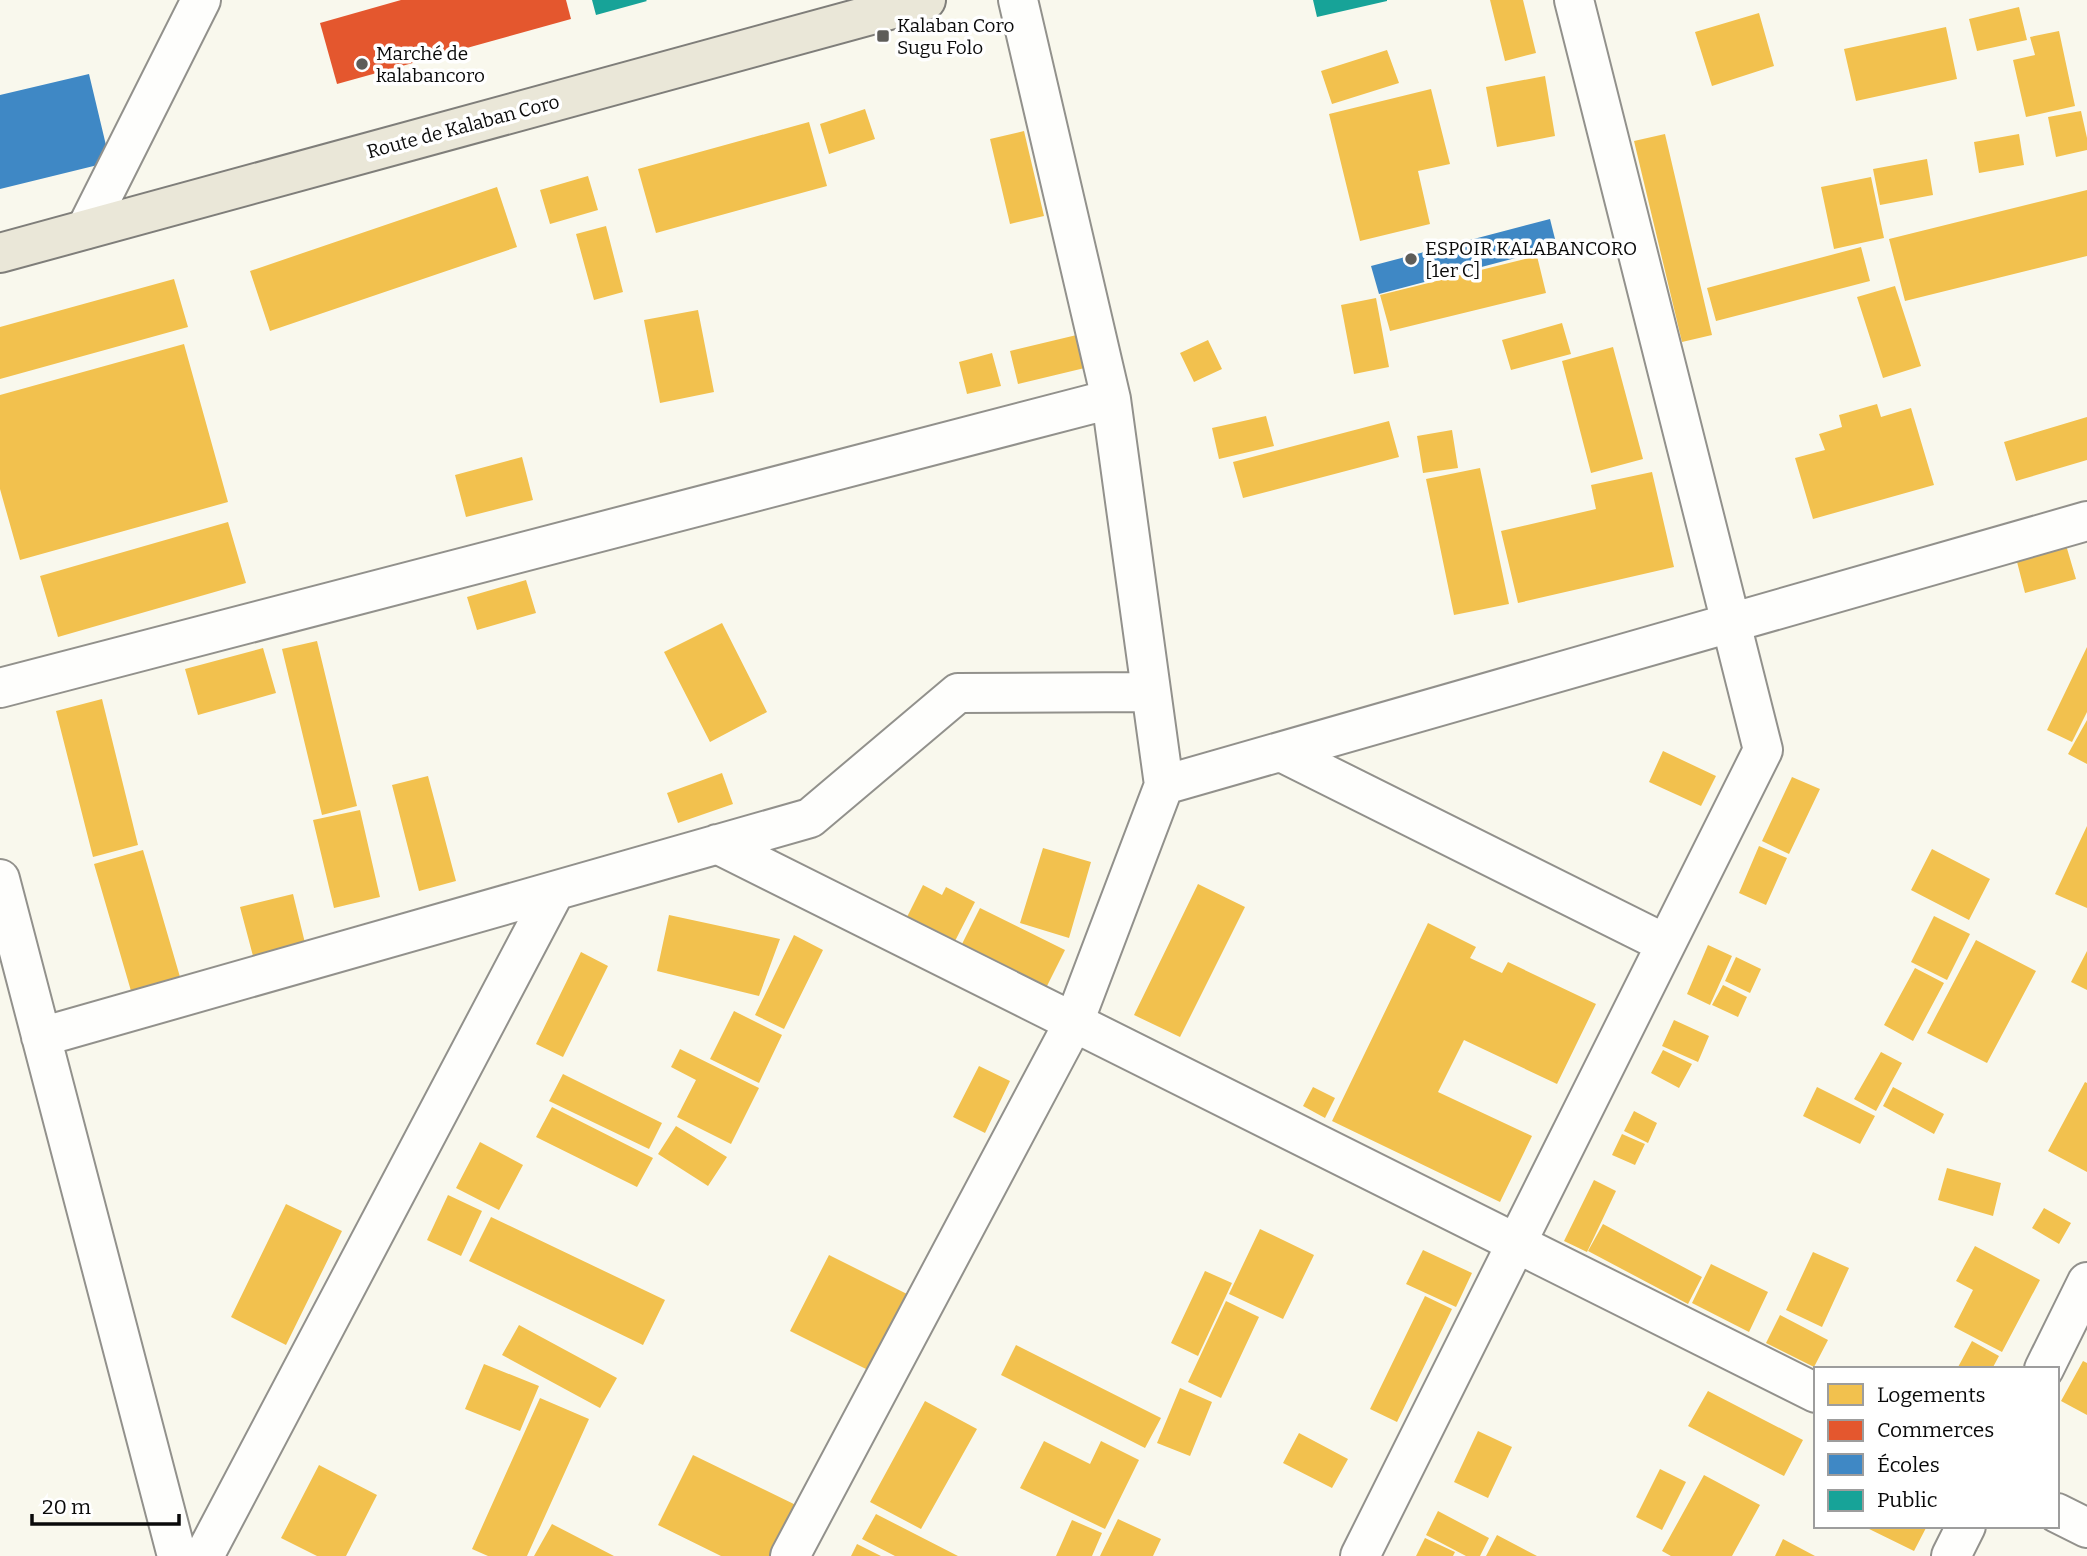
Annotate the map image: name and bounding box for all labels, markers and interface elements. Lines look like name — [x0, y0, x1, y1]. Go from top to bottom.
place label: Kalaban Coro Sugu Folo — [897, 14, 1014, 59]
marker: Kalaban Coro Sugu Folo — [875, 28, 891, 44]
place label: Marché de kalabancoro — [376, 42, 485, 87]
marker: Marché de kalabancoro — [354, 56, 370, 72]
street label: Route de Kalaban Coro — [364, 90, 562, 163]
place label: ESPOIR KALABANCORO [1er C] — [1425, 237, 1637, 282]
marker: ESPOIR KALABANCORO [1er C] — [1403, 251, 1419, 267]
legend — [1814, 1367, 2059, 1528]
text: Logements — [1877, 1382, 1986, 1408]
text: Commerces — [1877, 1417, 1994, 1443]
text: Écoles — [1877, 1452, 1940, 1478]
scale bar — [32, 1482, 178, 1526]
text: Public — [1877, 1487, 1938, 1513]
text: 20 m — [42, 1494, 91, 1520]

